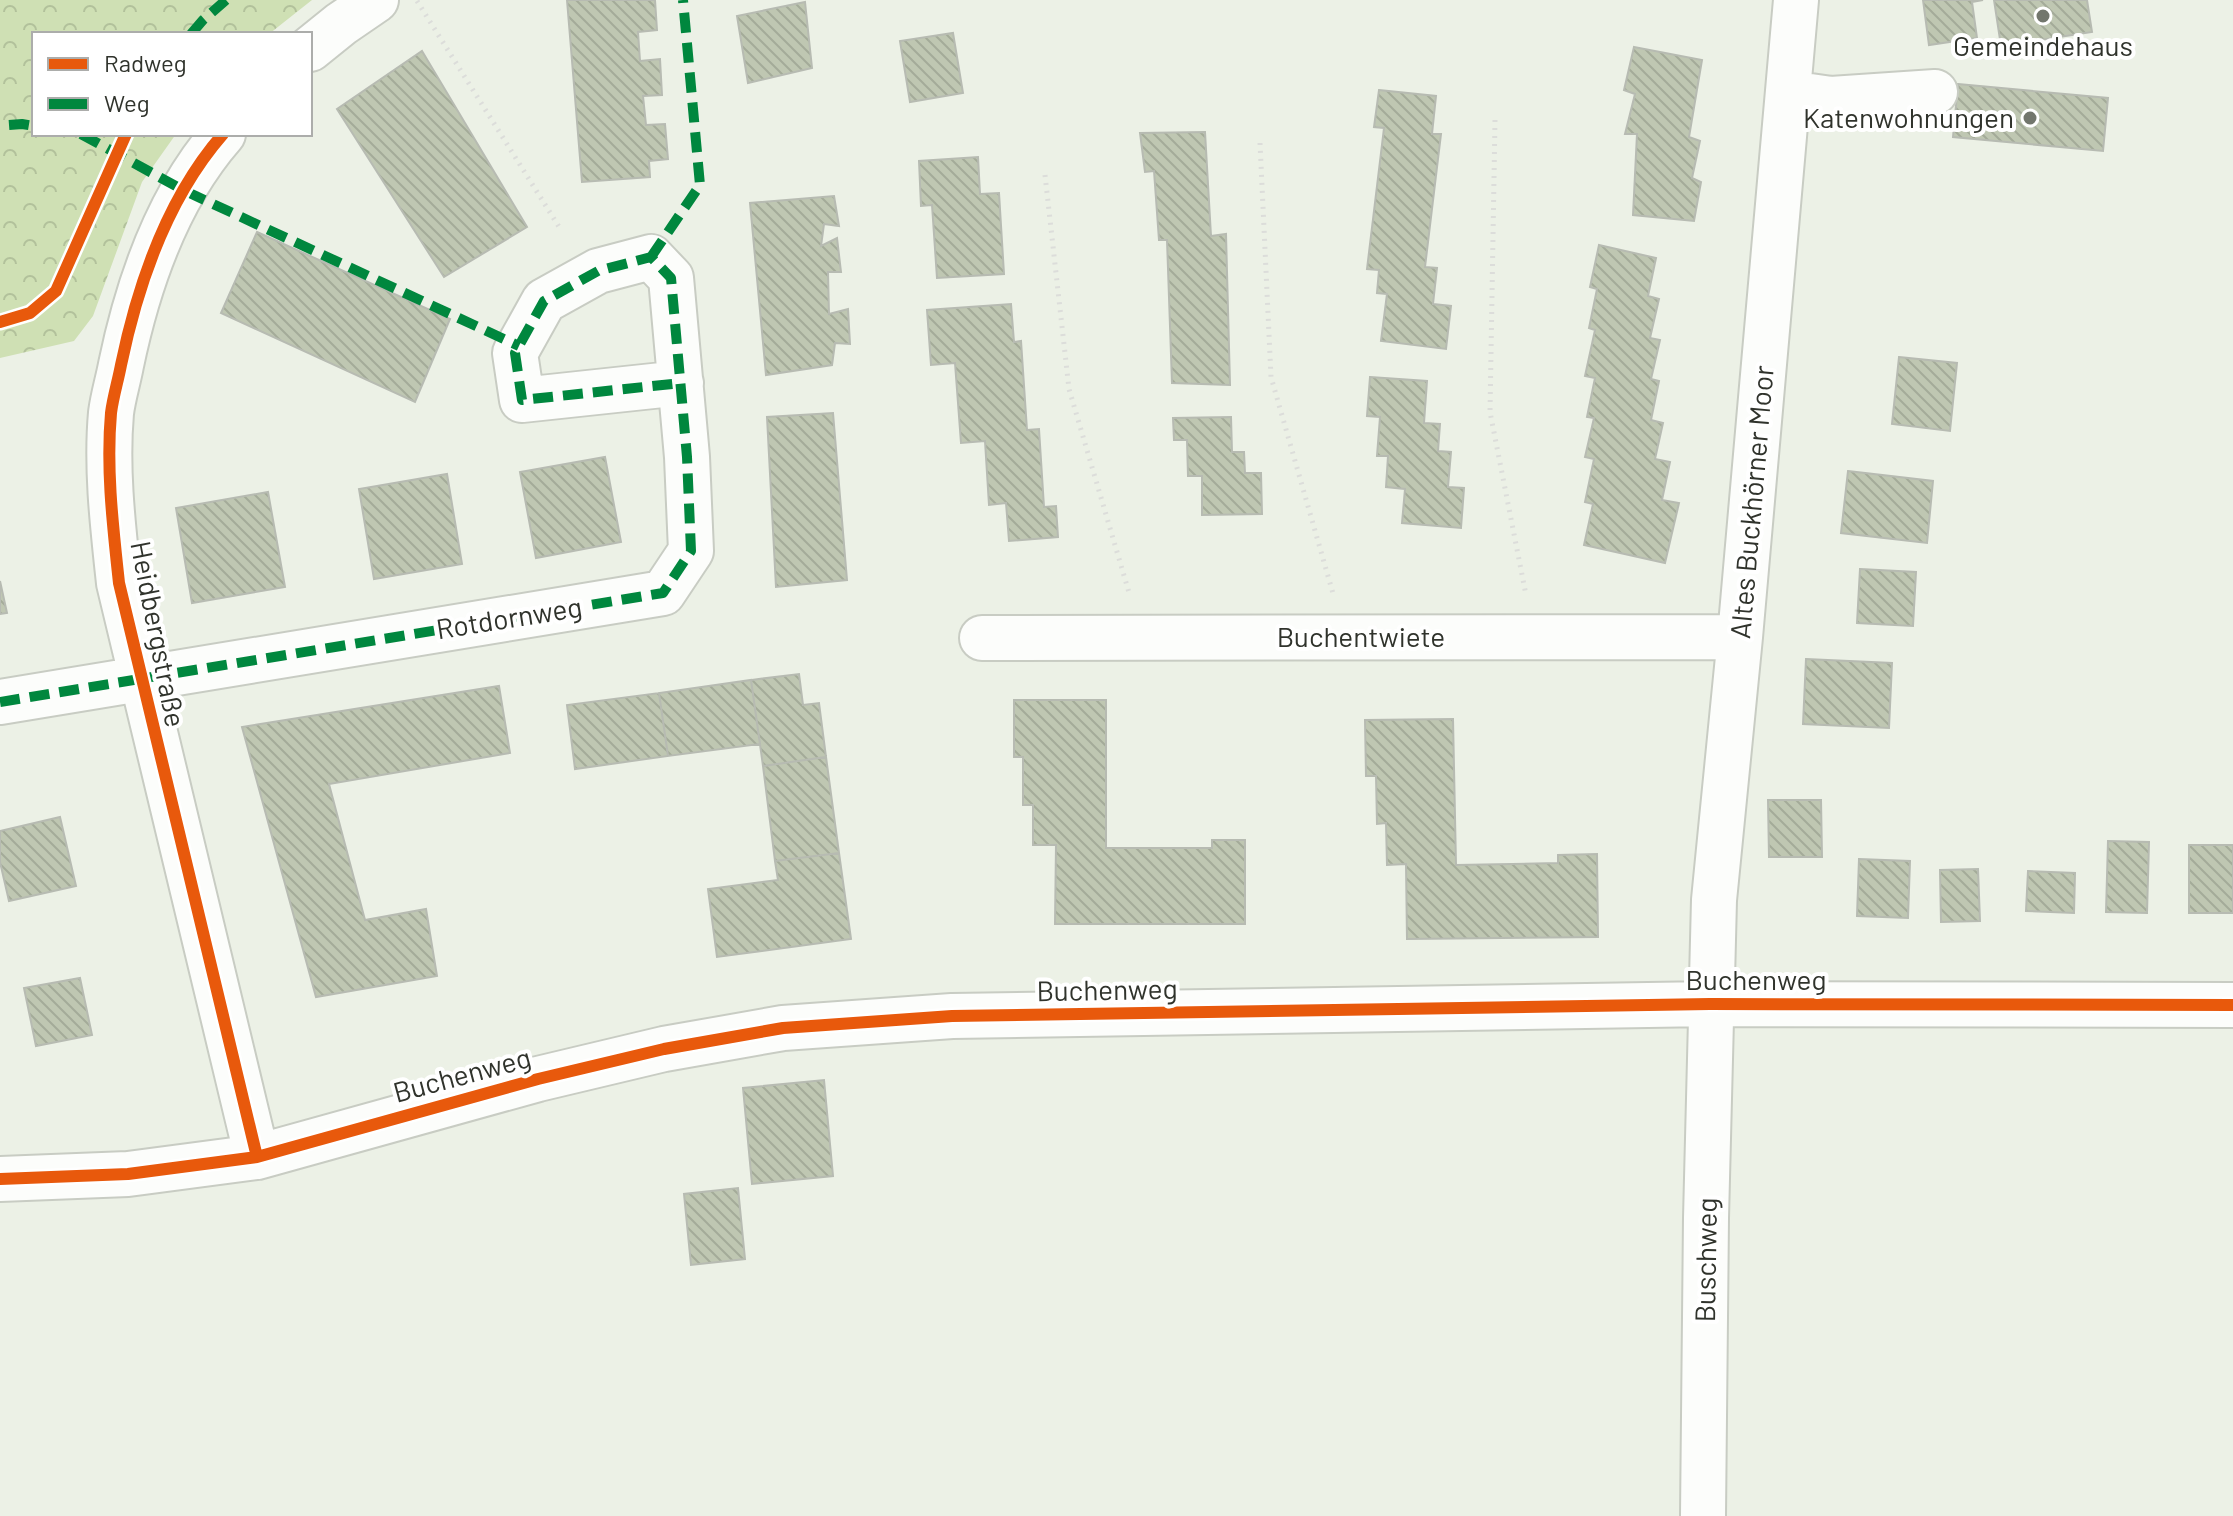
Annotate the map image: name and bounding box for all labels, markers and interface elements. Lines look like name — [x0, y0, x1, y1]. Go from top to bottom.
marker: Gemeindehaus — [2034, 7, 2052, 25]
place label: Gemeindehaus — [1953, 28, 2133, 62]
legend — [32, 32, 312, 136]
text: Radweg — [104, 48, 187, 77]
text: Weg — [104, 88, 150, 117]
place label: Katenwohnungen — [1803, 100, 2014, 134]
marker: Katenwohnungen — [2021, 109, 2039, 127]
street label: Altes Buckhörner Moor — [1722, 364, 1780, 640]
street label: Heidbergstraße — [124, 538, 194, 730]
street label: Rotdornweg — [434, 589, 584, 645]
street label: Buchentwiete — [1277, 619, 1445, 653]
street label: Buchenweg — [1685, 962, 1827, 996]
street label: Buchenweg — [1036, 971, 1178, 1007]
street label: Buchenweg — [389, 1039, 534, 1109]
street label: Buschweg — [1687, 1197, 1723, 1323]

